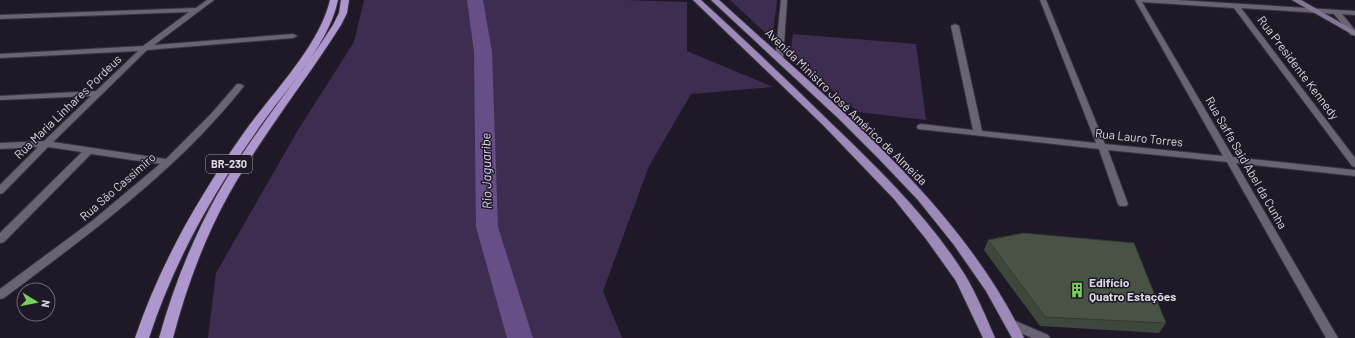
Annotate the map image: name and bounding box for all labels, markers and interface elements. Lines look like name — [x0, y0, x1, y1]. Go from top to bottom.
street label: Rua Presidente Kennedy — [1255, 13, 1343, 122]
street label: Avenida Ministro José Américo de Almeida — [763, 25, 931, 188]
street label: Rua Maria Linhares Pordeus — [11, 51, 124, 161]
street label: Rua Saffa Said Abel da Cunha — [1203, 94, 1291, 231]
street label: Rua Lauro Torres — [1095, 125, 1184, 149]
water label: Rio Jaguaribe — [477, 132, 495, 209]
street label: Rua São Cassimiro — [77, 150, 158, 223]
road number: BR-230 — [206, 155, 252, 173]
place label: Edifício Quatro Estações — [1089, 275, 1176, 303]
building icon: Edifício Quatro Estações — [1068, 281, 1086, 299]
north arrow — [16, 282, 56, 322]
text: N — [39, 299, 53, 309]

